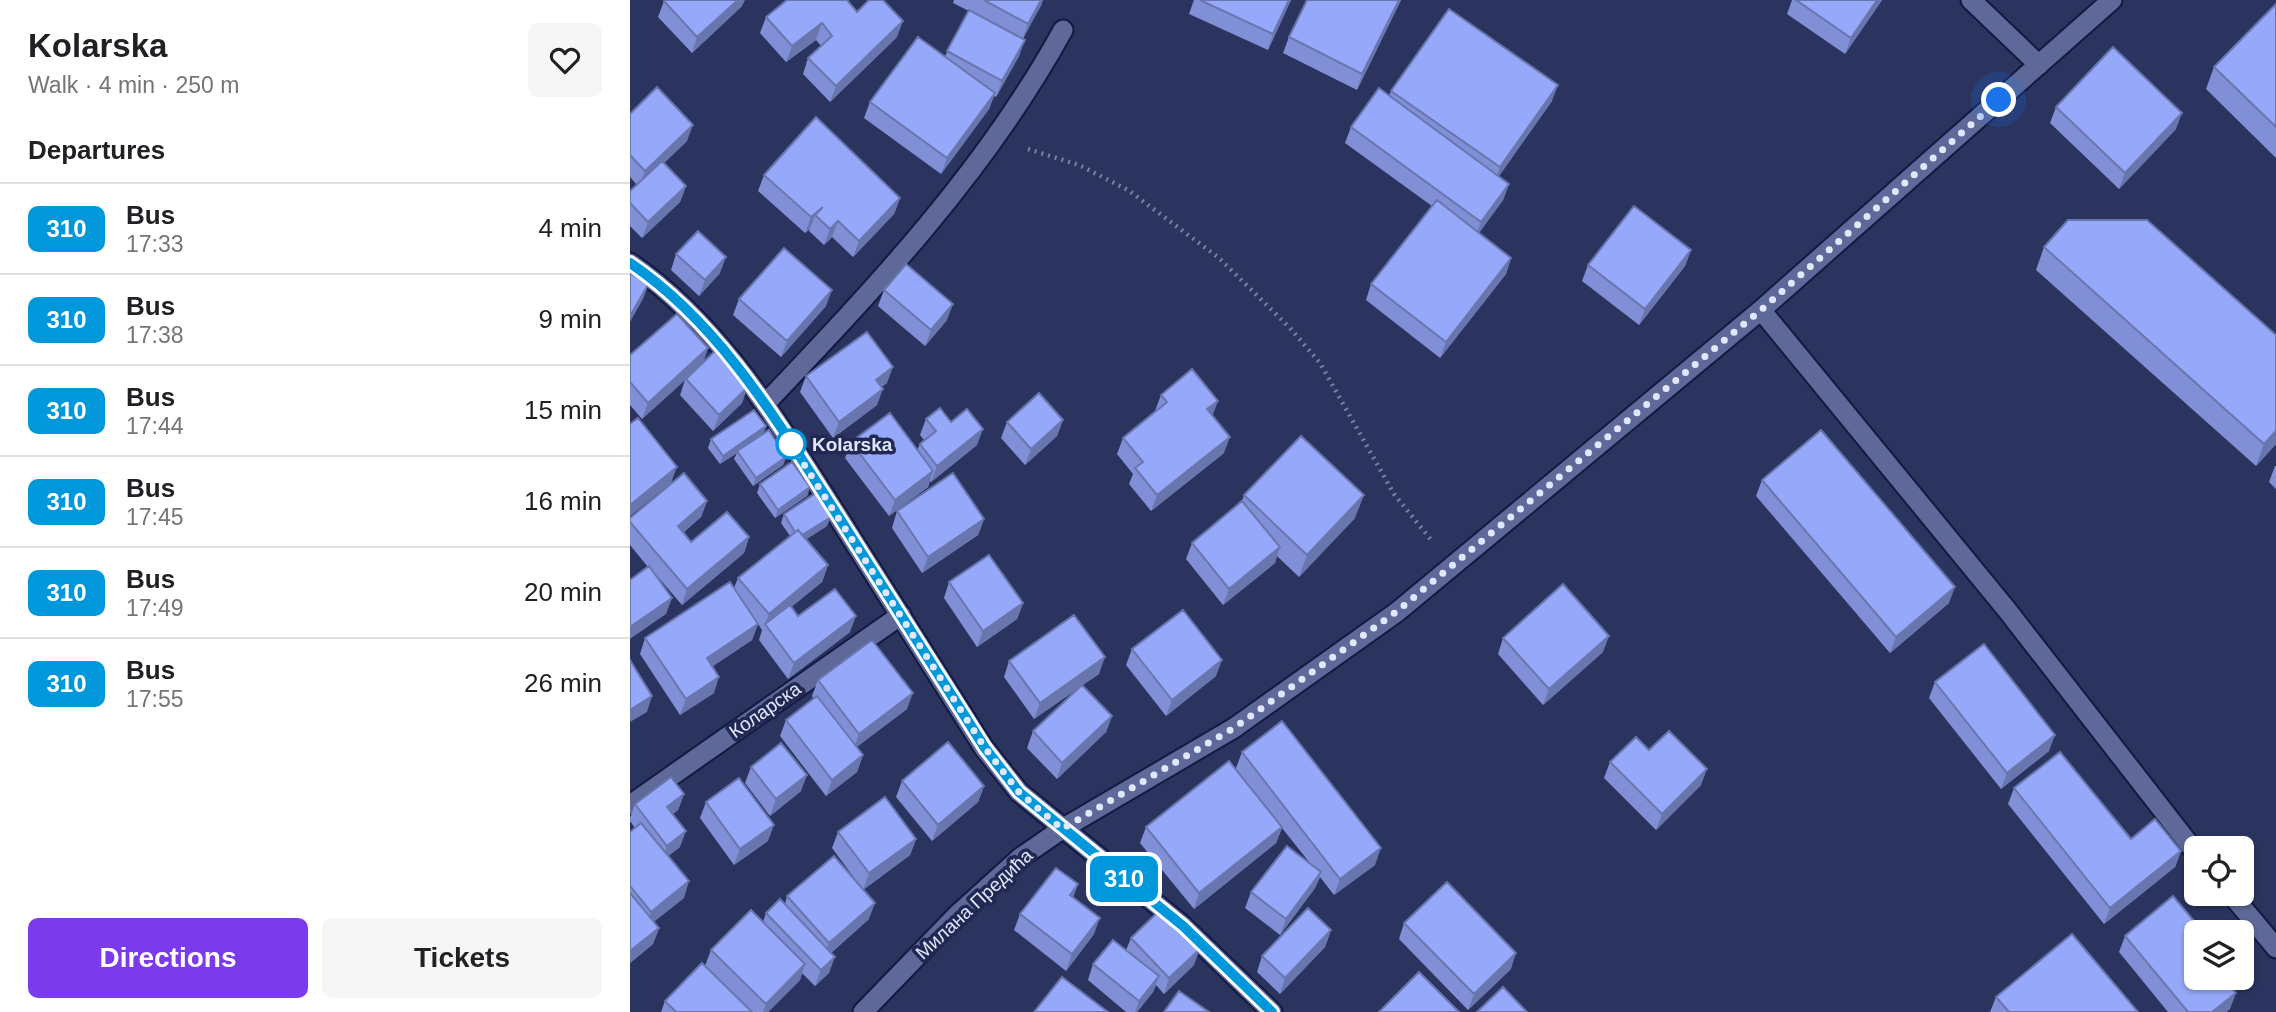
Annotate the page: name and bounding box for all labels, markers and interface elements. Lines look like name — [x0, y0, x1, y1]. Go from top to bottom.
button: heart — [528, 23, 602, 97]
text: Kolarska — [28, 27, 167, 64]
text: Walk · 4 min · 250 m — [28, 72, 239, 98]
your location — [1981, 82, 2016, 117]
text: Departures — [28, 135, 165, 165]
text: Bus — [126, 200, 175, 230]
text: 4 min — [538, 213, 602, 243]
text: 310 — [46, 215, 87, 242]
text: 17:33 — [126, 231, 184, 257]
text: Bus — [126, 291, 175, 321]
text: 9 min — [538, 304, 602, 334]
text: 310 — [46, 306, 87, 333]
text: 17:38 — [126, 322, 184, 348]
text: Bus — [126, 382, 175, 412]
text: 15 min — [524, 395, 602, 425]
text: 310 — [46, 397, 87, 424]
text: 17:44 — [126, 413, 184, 439]
marker: Kolarska — [776, 429, 806, 459]
place label: Kolarska — [812, 434, 893, 455]
text: Bus — [126, 473, 175, 503]
text: 16 min — [524, 486, 602, 516]
text: 310 — [46, 488, 87, 515]
text: 17:45 — [126, 504, 184, 530]
text: Bus — [126, 564, 175, 594]
text: 20 min — [524, 577, 602, 607]
text: 310 — [46, 579, 87, 606]
text: 17:49 — [126, 595, 184, 621]
text: Bus — [126, 655, 175, 685]
text: 26 min — [524, 668, 602, 698]
text: 310 — [46, 670, 87, 697]
street label: Коларска — [725, 678, 805, 742]
text: 17:55 — [126, 686, 184, 712]
map controls — [2184, 836, 2254, 990]
button: locate — [2184, 836, 2254, 906]
street label: Милана Предића — [911, 844, 1037, 963]
line badge: 310 — [1084, 856, 1164, 902]
text: 310 — [1104, 865, 1144, 892]
button: Directions — [28, 918, 308, 998]
button: Tickets — [322, 918, 602, 998]
button: layers — [2184, 920, 2254, 990]

